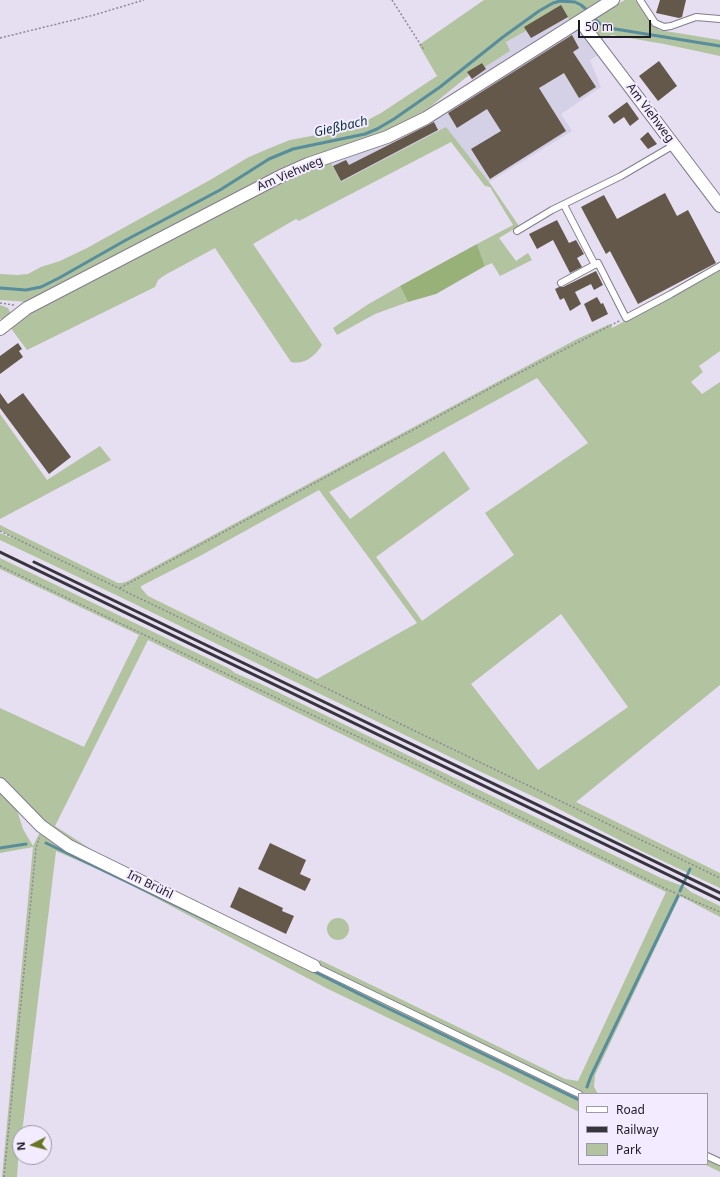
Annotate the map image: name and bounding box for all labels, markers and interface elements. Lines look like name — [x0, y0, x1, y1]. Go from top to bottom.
scale bar — [580, 12, 653, 38]
text: 50 m — [585, 18, 613, 35]
street label: Am Viehweg — [623, 81, 677, 145]
water label: Gießbach — [313, 113, 369, 141]
street label: Am Viehweg — [255, 154, 325, 194]
street label: Im Brühl — [125, 868, 175, 902]
legend — [578, 1093, 708, 1165]
text: Road — [616, 1101, 645, 1118]
text: Railway — [616, 1121, 659, 1138]
north arrow — [12, 1125, 52, 1165]
text: N — [13, 1141, 28, 1151]
text: Park — [616, 1141, 641, 1158]

